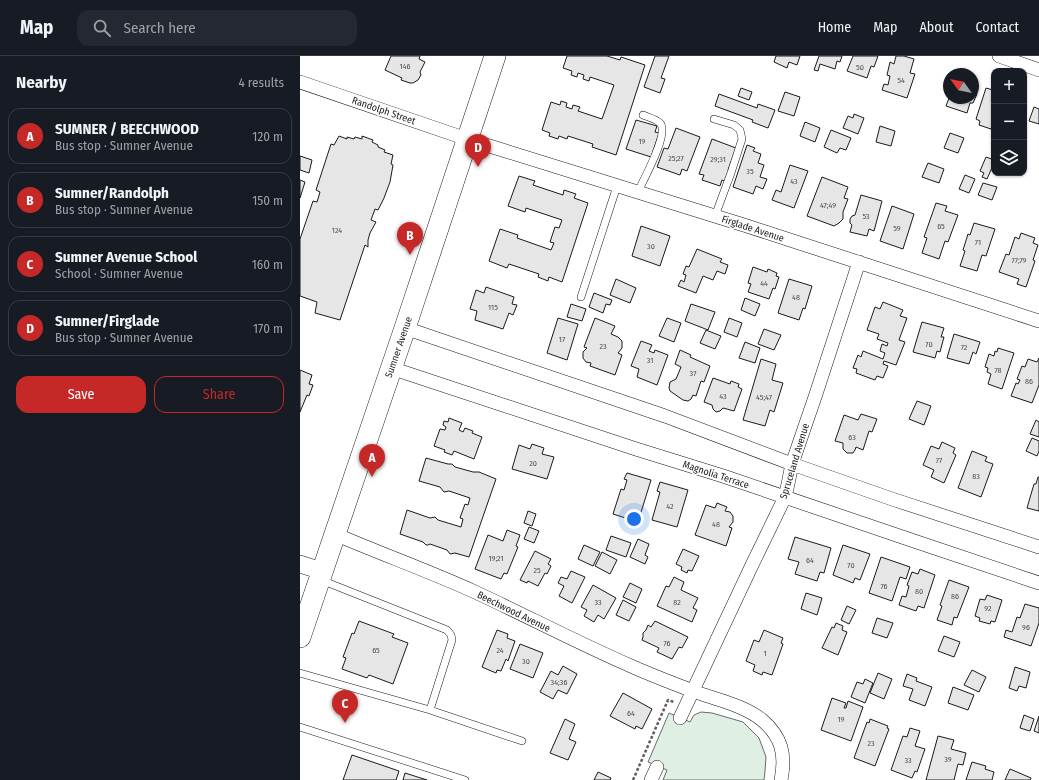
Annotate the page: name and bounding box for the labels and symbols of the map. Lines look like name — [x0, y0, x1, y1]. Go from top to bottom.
house number: 146 — [400, 62, 411, 71]
house number: 50 — [856, 63, 864, 72]
north arrow — [943, 68, 979, 104]
house number: 54 — [897, 76, 905, 85]
street label: Randolph Street — [350, 94, 418, 128]
pin: D — [465, 134, 491, 167]
house number: 19 — [638, 137, 646, 146]
house number: 25;27 — [668, 154, 685, 163]
house number: 29;31 — [710, 155, 726, 164]
house number: 35 — [746, 167, 754, 176]
house number: 43 — [790, 177, 798, 186]
house number: 47;49 — [820, 201, 836, 210]
house number: 53 — [862, 212, 870, 221]
street label: Firglade Avenue — [720, 213, 785, 245]
pin: B — [397, 222, 423, 255]
house number: 65 — [937, 222, 945, 231]
house number: 59 — [893, 224, 901, 233]
house number: 124 — [332, 226, 342, 235]
house number: 71 — [975, 238, 981, 247]
house number: 30 — [647, 242, 655, 251]
house number: 77;79 — [1011, 256, 1027, 265]
house number: 44 — [760, 279, 768, 288]
house number: 48 — [792, 293, 800, 302]
house number: 115 — [488, 303, 498, 312]
street label: Sumner Avenue — [383, 315, 415, 380]
house number: 17 — [559, 335, 566, 344]
house number: 70 — [925, 340, 933, 349]
house number: 23 — [599, 342, 607, 351]
house number: 72 — [961, 343, 968, 352]
house number: 31 — [647, 356, 653, 365]
house number: 78 — [994, 366, 1002, 375]
house number: 37 — [690, 369, 697, 378]
house number: 86 — [1025, 377, 1033, 386]
house number: 43 — [719, 392, 727, 401]
house number: 45;47 — [756, 393, 773, 402]
street label: Spruceland Avenue — [778, 422, 812, 501]
house number: 63 — [848, 433, 856, 442]
pin: A — [359, 444, 385, 477]
house number: 77 — [936, 456, 943, 465]
house number: 20 — [529, 459, 537, 468]
street label: Magnolia Terrace — [681, 459, 750, 491]
house number: 83 — [972, 472, 980, 481]
house number: 42 — [666, 502, 674, 511]
your location — [624, 509, 644, 529]
house number: 48 — [712, 520, 720, 529]
house number: 19;21 — [488, 554, 504, 563]
house number: 64 — [806, 556, 814, 565]
house number: 70 — [847, 561, 855, 570]
house number: 25 — [533, 566, 541, 575]
house number: 76 — [880, 582, 888, 591]
house number: 80 — [915, 587, 923, 596]
street label: Beechwood Avenue — [475, 589, 552, 635]
house number: 86 — [951, 592, 959, 601]
house number: 33 — [594, 598, 602, 607]
house number: 82 — [673, 598, 681, 607]
house number: 92 — [984, 604, 992, 613]
house number: 96 — [1022, 623, 1030, 632]
house number: 76 — [663, 639, 671, 648]
house number: 65 — [372, 646, 380, 655]
house number: 24 — [496, 646, 504, 655]
house number: 1 — [763, 649, 767, 658]
house number: 30 — [522, 657, 530, 666]
house number: 34;36 — [551, 678, 567, 687]
pin: C — [332, 690, 358, 723]
house number: 64 — [627, 709, 635, 718]
house number: 19 — [837, 715, 845, 724]
house number: 23 — [867, 739, 875, 748]
house number: 39 — [944, 755, 952, 764]
house number: 33 — [904, 756, 912, 765]

